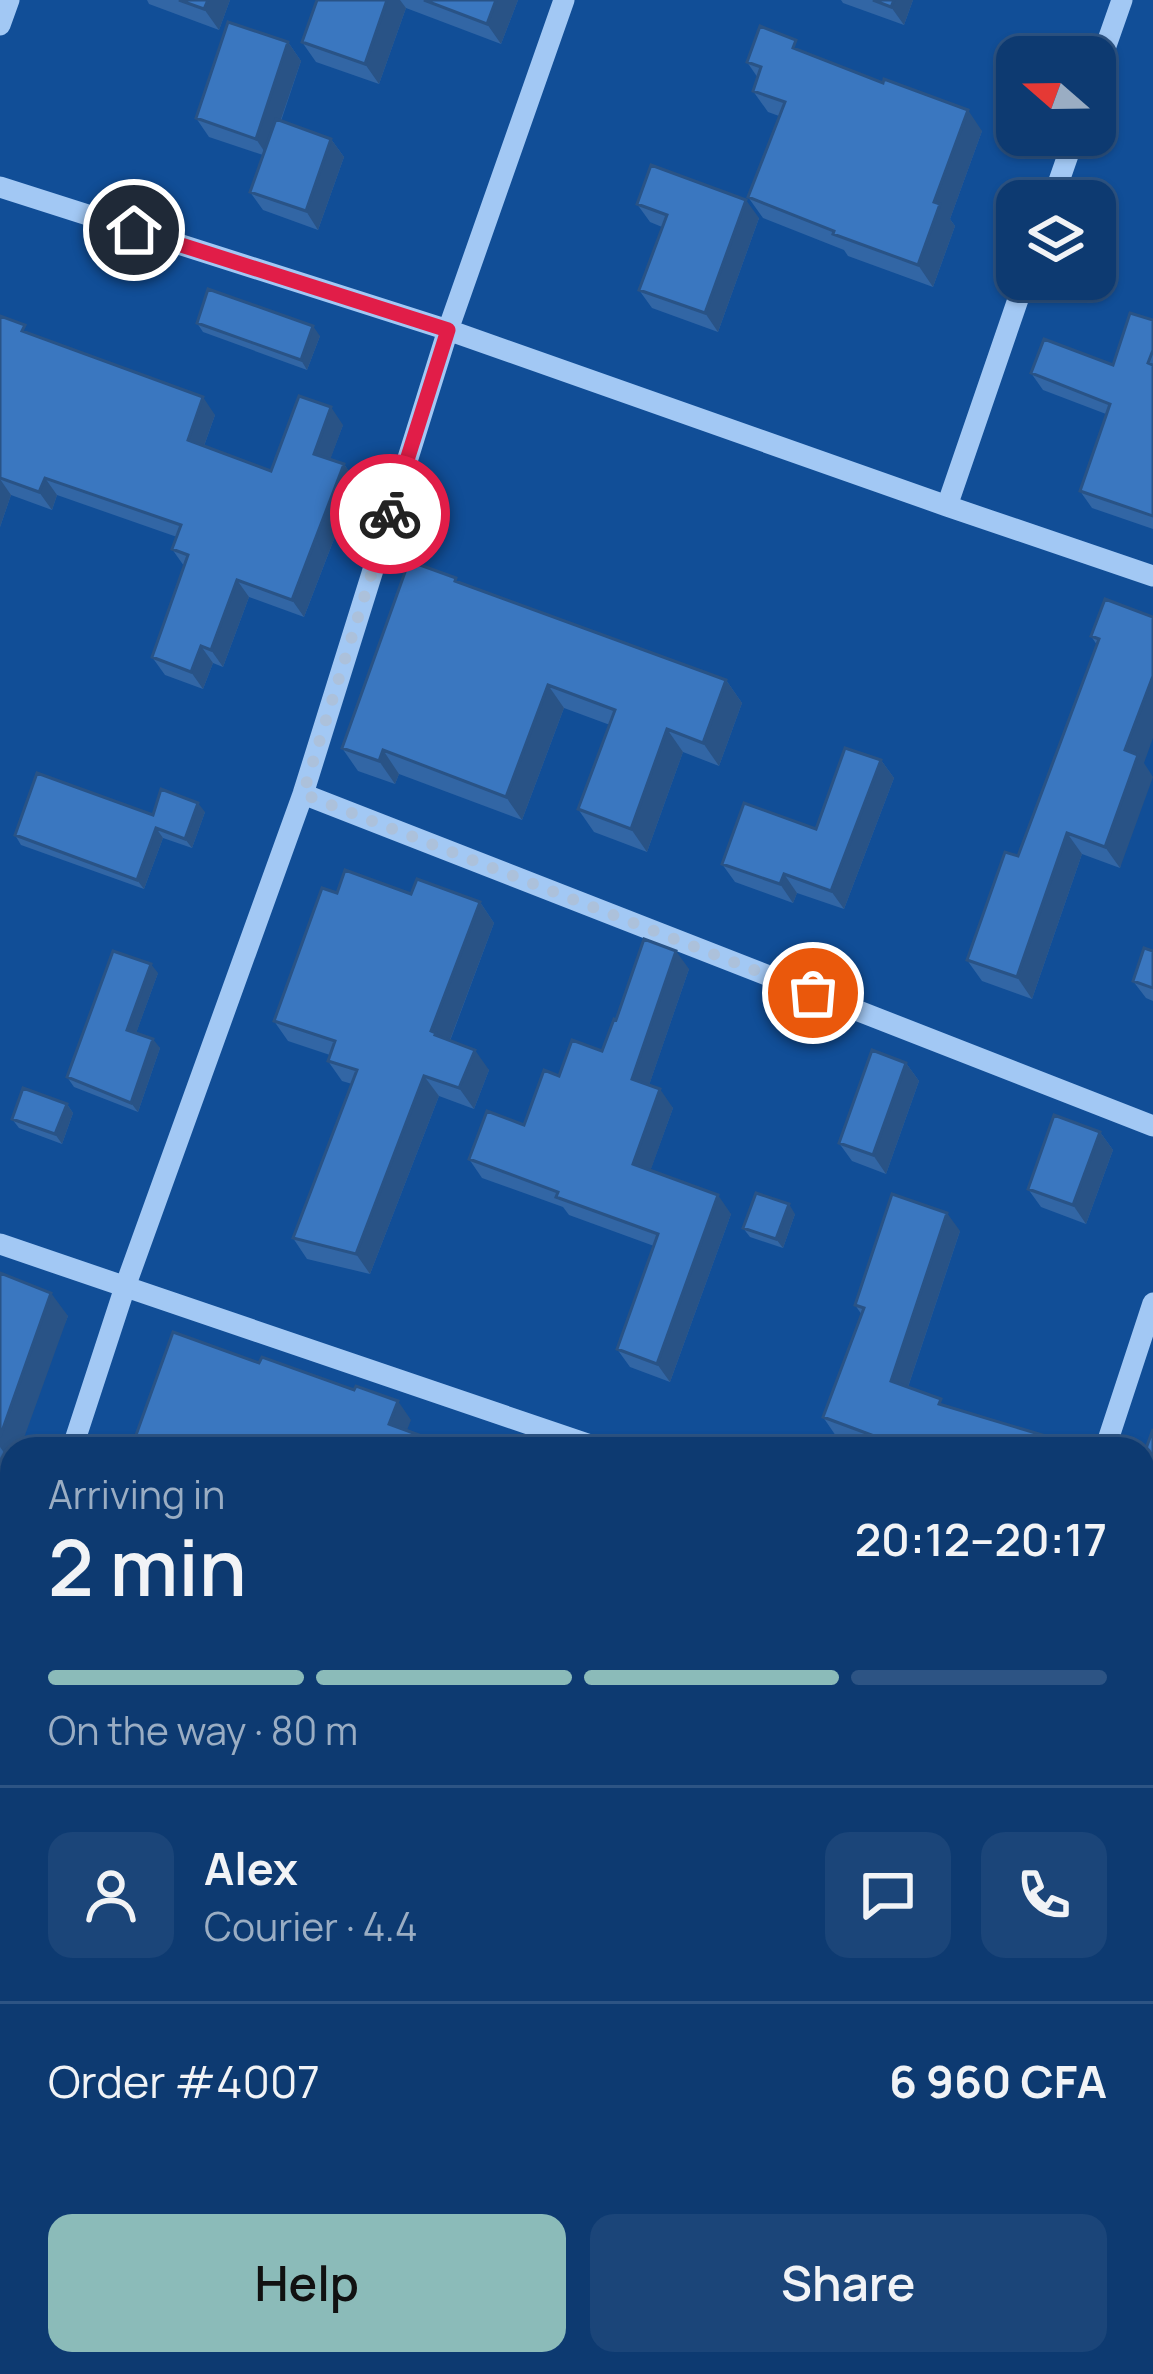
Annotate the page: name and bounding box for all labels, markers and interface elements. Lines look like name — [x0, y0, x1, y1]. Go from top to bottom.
north arrow — [996, 36, 1116, 156]
map controls — [996, 36, 1116, 300]
pin — [83, 179, 185, 281]
button: layers — [996, 180, 1116, 300]
icon: home — [101, 197, 167, 263]
courier — [330, 454, 450, 574]
icon: bike — [357, 481, 423, 547]
pin — [762, 942, 864, 1044]
icon: bag — [780, 960, 846, 1026]
text: Arriving in — [48, 1467, 225, 1521]
text: 20:12–20:17 — [855, 1508, 1107, 1570]
text: 2 min — [48, 1513, 247, 1619]
text: On the way · 80 m — [48, 1703, 358, 1757]
button: person — [48, 1832, 174, 1958]
button: chat — [825, 1832, 951, 1958]
button: phone — [981, 1832, 1107, 1958]
text: Alex — [204, 1837, 298, 1899]
text: Courier · 4.4 — [204, 1899, 418, 1953]
text: Order #4007 — [48, 2050, 320, 2112]
text: 6 960 CFA — [889, 2050, 1107, 2112]
button: Help — [48, 2214, 566, 2352]
button: Share — [590, 2214, 1107, 2352]

